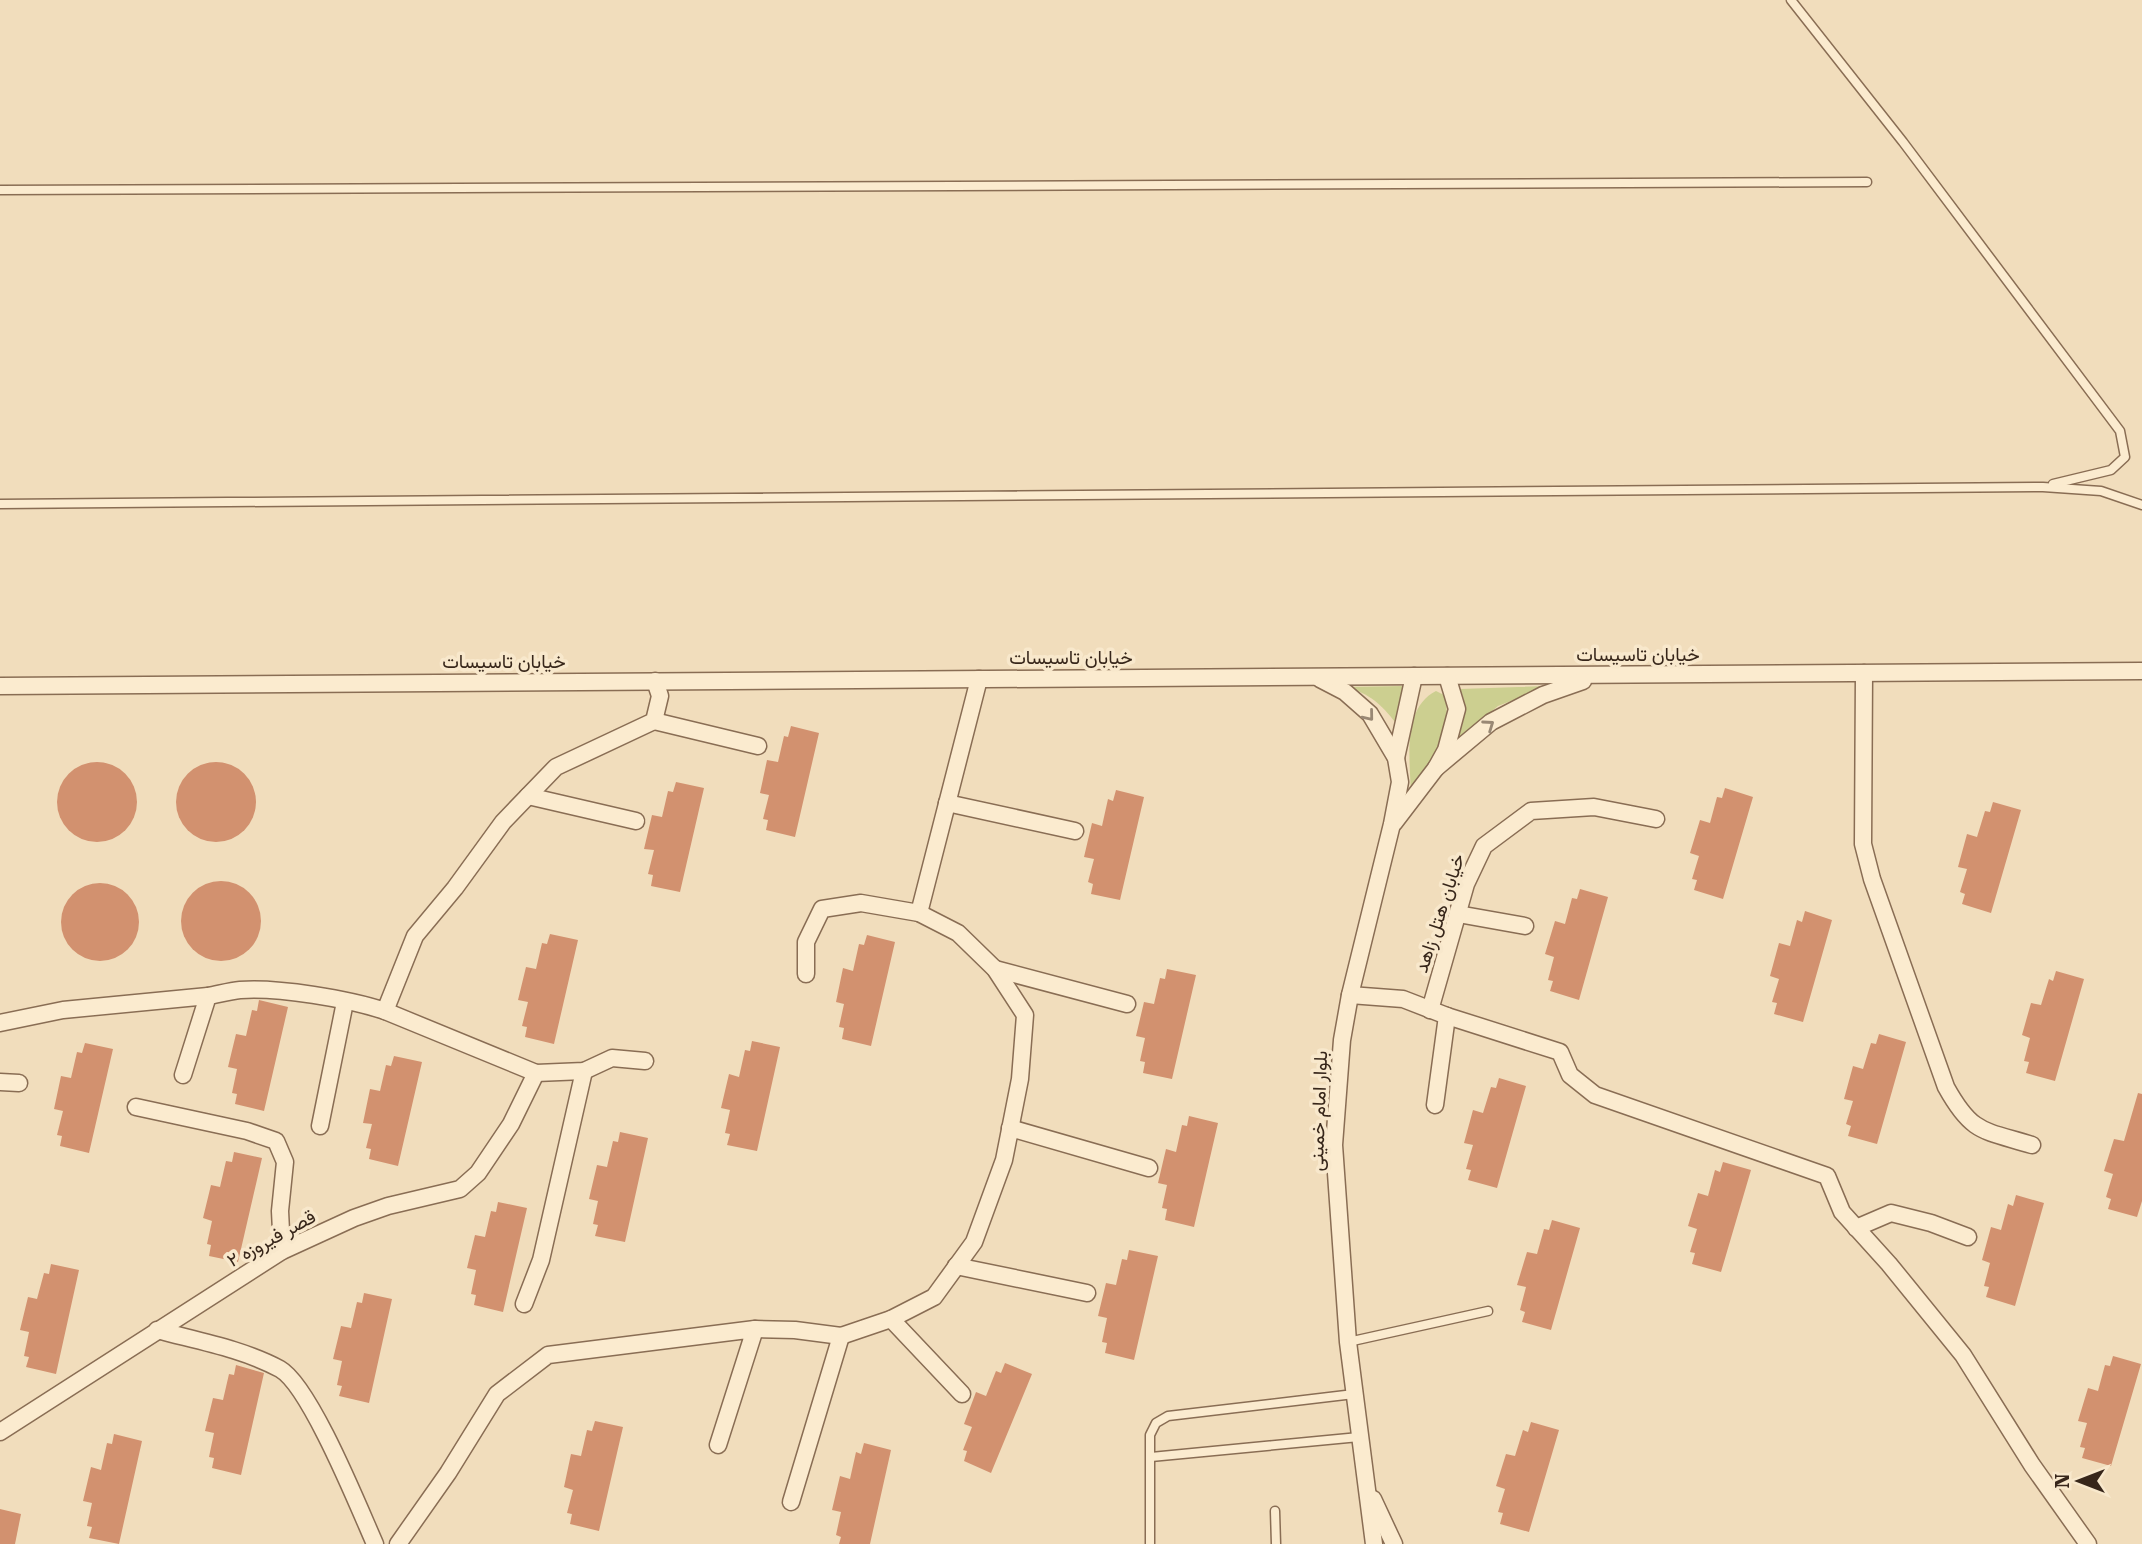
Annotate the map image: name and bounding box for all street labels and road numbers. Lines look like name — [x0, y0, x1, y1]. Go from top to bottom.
street label: خیابان تاسیسات — [1576, 643, 1700, 666]
street label: خیابان تاسیسات — [1009, 646, 1133, 669]
street label: خیابان تاسیسات — [442, 650, 566, 673]
street label: خیابان هتل زاهد — [1409, 851, 1470, 976]
street label: بلوار امام خمینی — [1305, 1050, 1333, 1172]
street label: قصر فیروزه ۲ — [223, 1205, 319, 1272]

